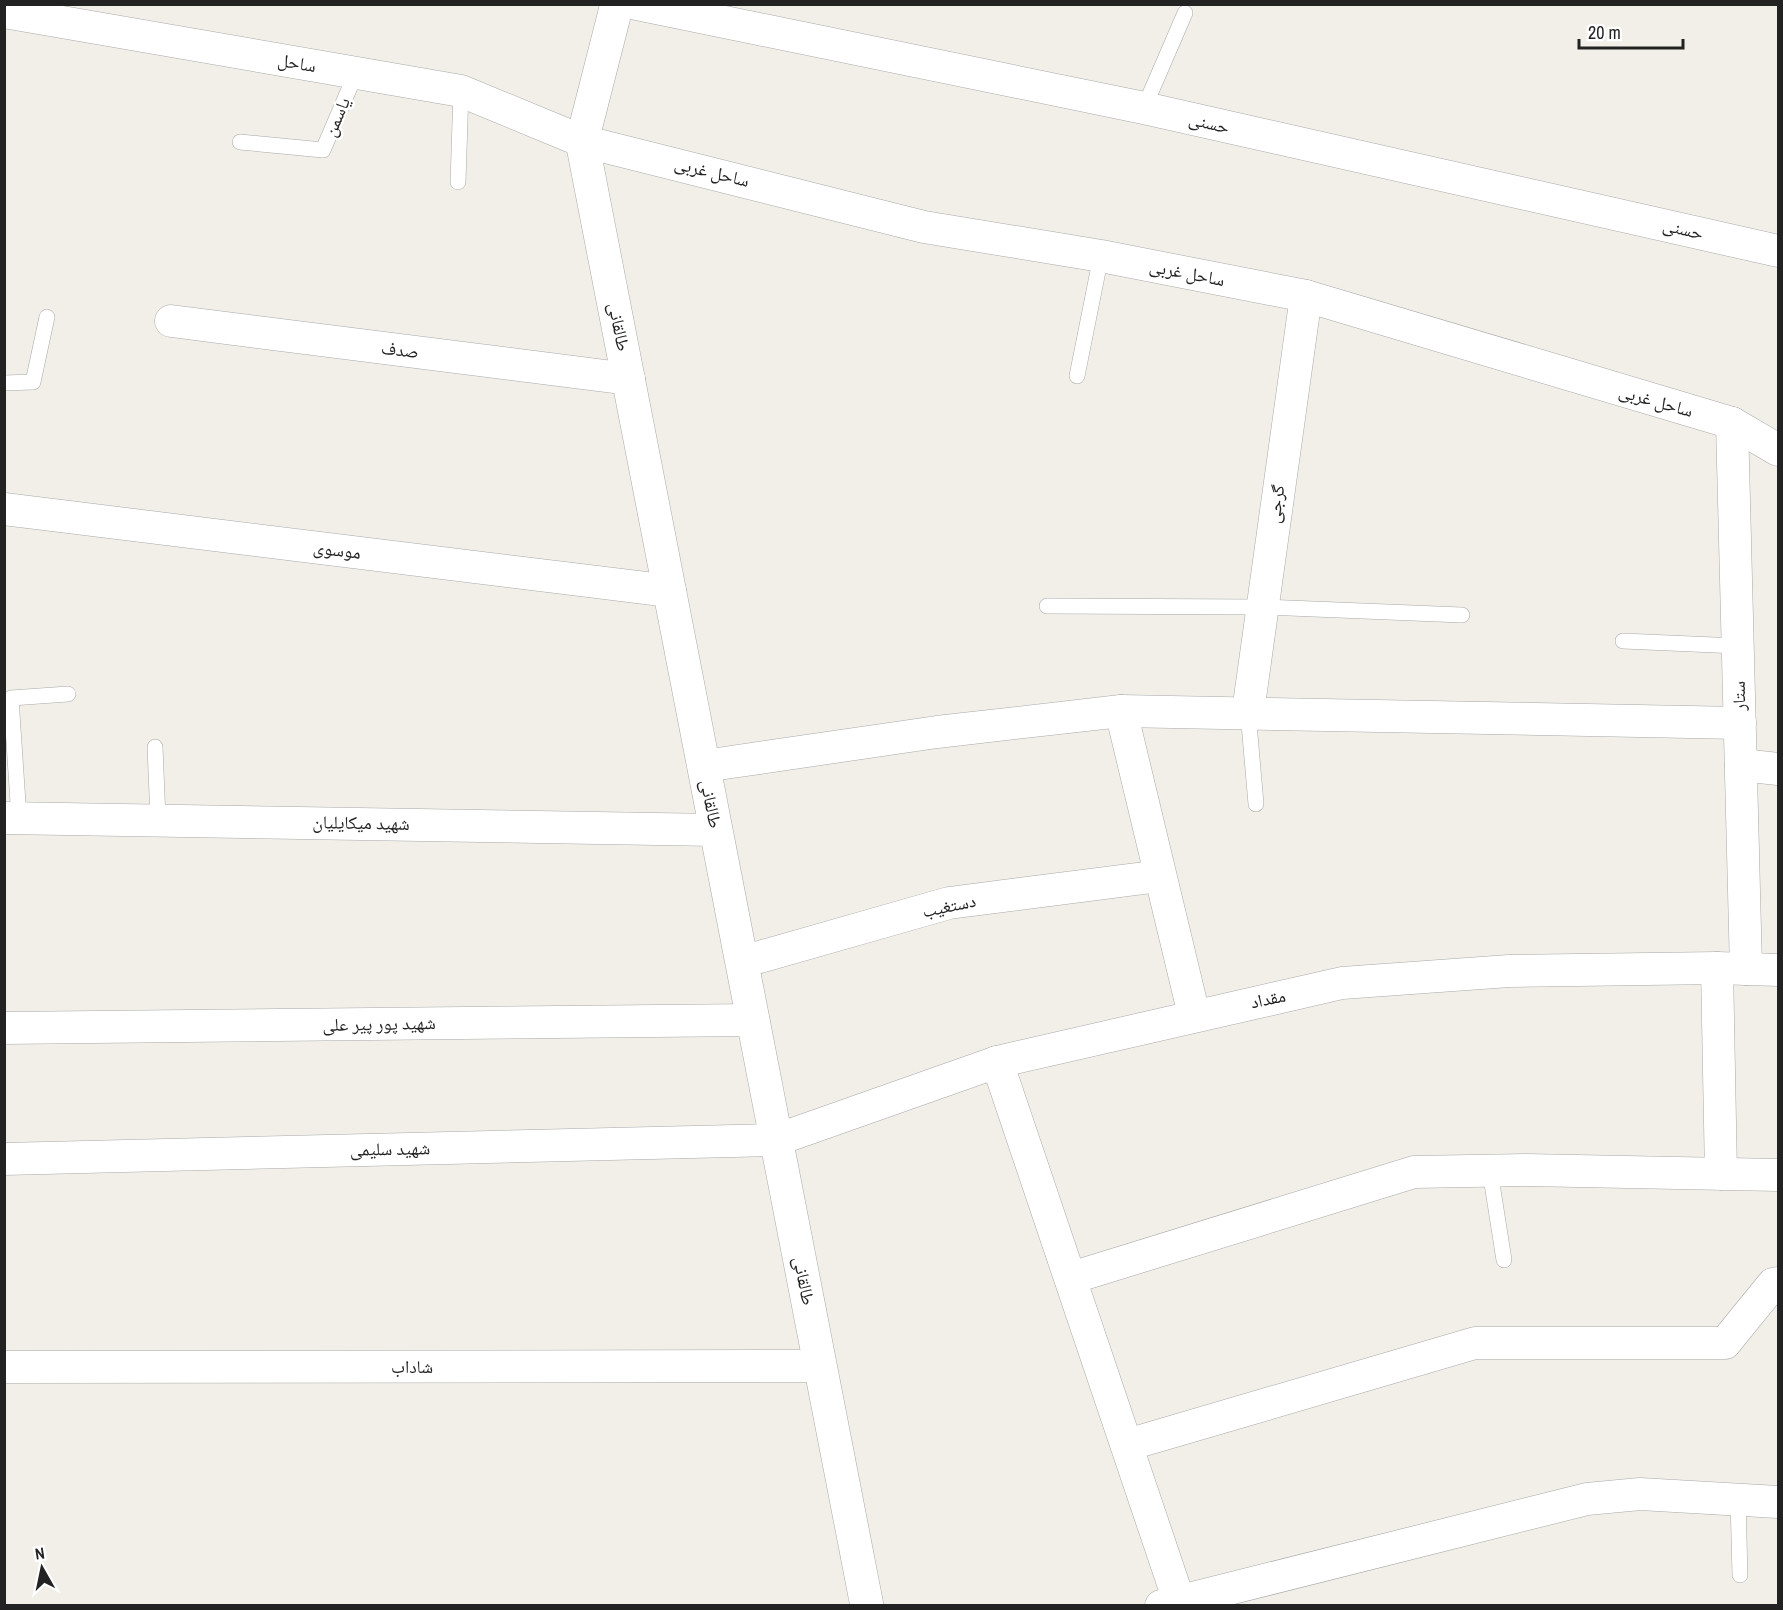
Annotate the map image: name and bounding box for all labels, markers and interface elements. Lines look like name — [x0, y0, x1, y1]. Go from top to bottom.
scale bar — [1579, 12, 1682, 50]
text: 20 m — [1588, 20, 1621, 45]
street label: ساحل — [276, 47, 318, 78]
street label: یاسمن — [317, 93, 356, 140]
street label: حسنی — [1186, 106, 1232, 139]
street label: ساحل غربی — [672, 150, 752, 193]
street label: حسنی — [1660, 212, 1706, 245]
street label: ساحل غربی — [1147, 253, 1227, 292]
street label: طالقانی — [603, 300, 636, 353]
street label: صدف — [380, 335, 420, 364]
street label: ساحل غربی — [1616, 378, 1696, 423]
street label: گرجی — [1260, 483, 1291, 525]
street label: موسوی — [312, 534, 362, 565]
street label: ستار — [1726, 681, 1751, 712]
street label: طالقانی — [695, 777, 728, 830]
street label: شهید میکایلیان — [312, 809, 410, 836]
street label: دستغیب — [920, 888, 978, 923]
street label: مقداد — [1248, 983, 1288, 1014]
street label: شهید پور پیر علی — [322, 1010, 436, 1037]
street label: شهید سلیمی — [350, 1135, 430, 1162]
street label: طالقانی — [788, 1254, 821, 1307]
street label: شاداب — [391, 1354, 433, 1379]
north arrow — [12, 1538, 72, 1598]
text: N — [33, 1542, 46, 1565]

